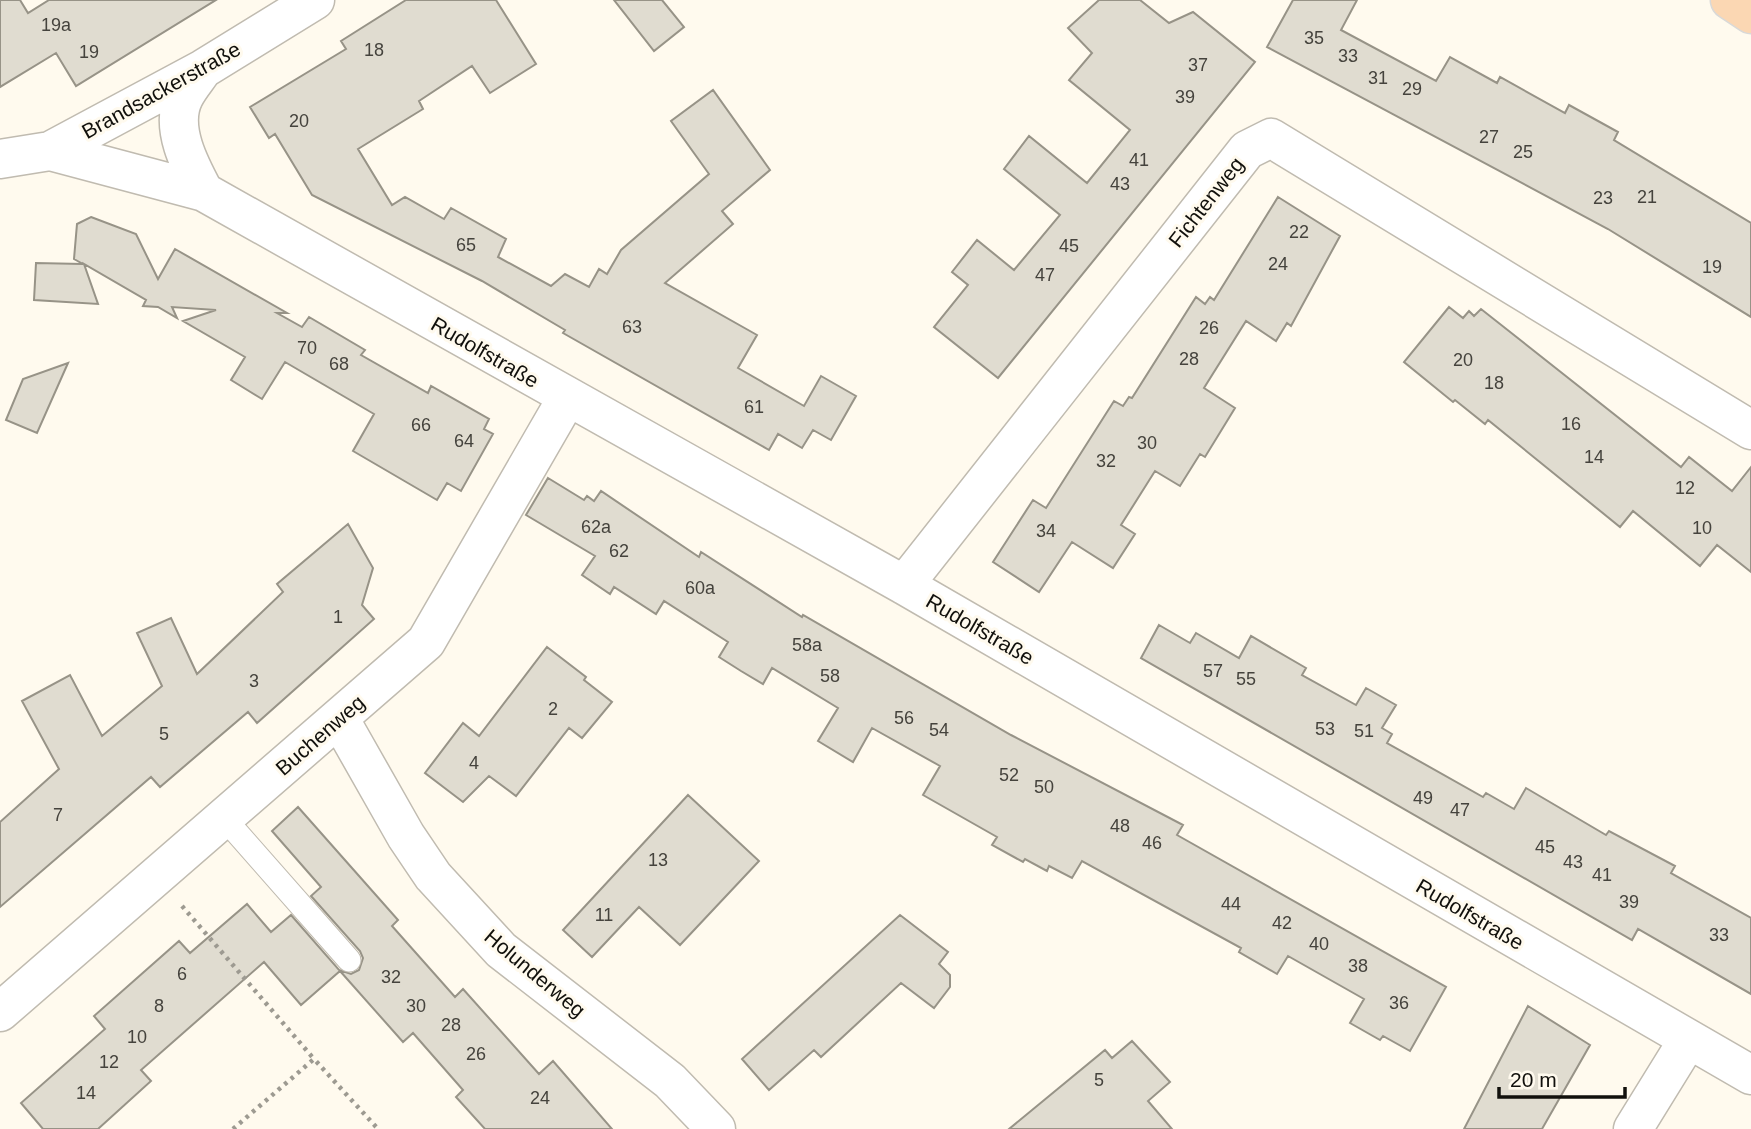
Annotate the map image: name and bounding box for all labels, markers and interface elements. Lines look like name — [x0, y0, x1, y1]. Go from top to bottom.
house number: 19a — [41, 15, 72, 35]
house number: 35 — [1304, 28, 1324, 48]
street label: Brandsackerstraße — [78, 37, 244, 143]
house number: 18 — [364, 40, 384, 60]
house number: 19 — [79, 42, 99, 62]
house number: 33 — [1338, 46, 1358, 66]
house number: 37 — [1188, 55, 1208, 75]
house number: 31 — [1368, 68, 1388, 88]
house number: 29 — [1402, 79, 1422, 99]
house number: 39 — [1175, 87, 1195, 107]
house number: 20 — [289, 111, 309, 131]
house number: 27 — [1479, 127, 1499, 147]
house number: 25 — [1513, 142, 1533, 162]
house number: 41 — [1129, 150, 1149, 170]
street label: Fichtenweg — [1164, 153, 1248, 251]
house number: 43 — [1110, 174, 1130, 194]
house number: 21 — [1637, 187, 1657, 207]
house number: 23 — [1593, 188, 1613, 208]
house number: 22 — [1289, 222, 1309, 242]
house number: 65 — [456, 235, 476, 255]
house number: 45 — [1059, 236, 1079, 256]
house number: 24 — [1268, 254, 1288, 274]
house number: 19 — [1702, 257, 1722, 277]
house number: 47 — [1035, 265, 1055, 285]
street label: Rudolfstraße — [427, 312, 543, 392]
house number: 63 — [622, 317, 642, 337]
house number: 26 — [1199, 318, 1219, 338]
house number: 70 — [297, 338, 317, 358]
house number: 28 — [1179, 349, 1199, 369]
house number: 20 — [1453, 350, 1473, 370]
house number: 68 — [329, 354, 349, 374]
house number: 18 — [1484, 373, 1504, 393]
house number: 61 — [744, 397, 764, 417]
house number: 16 — [1561, 414, 1581, 434]
house number: 66 — [411, 415, 431, 435]
house number: 64 — [454, 431, 474, 451]
house number: 30 — [1137, 433, 1157, 453]
house number: 14 — [1584, 447, 1604, 467]
house number: 32 — [1096, 451, 1116, 471]
house number: 12 — [1675, 478, 1695, 498]
house number: 62a — [581, 517, 612, 537]
house number: 10 — [1692, 518, 1712, 538]
house number: 34 — [1036, 521, 1056, 541]
house number: 62 — [609, 541, 629, 561]
house number: 60a — [685, 578, 716, 598]
street label: Rudolfstraße — [922, 589, 1038, 669]
house number: 1 — [333, 607, 343, 627]
house number: 58a — [792, 635, 823, 655]
house number: 57 — [1203, 661, 1223, 681]
house number: 58 — [820, 666, 840, 686]
house number: 55 — [1236, 669, 1256, 689]
house number: 3 — [249, 671, 259, 691]
street label: Buchenweg — [271, 690, 369, 780]
house number: 2 — [548, 699, 558, 719]
house number: 56 — [894, 708, 914, 728]
house number: 53 — [1315, 719, 1335, 739]
house number: 54 — [929, 720, 949, 740]
house number: 51 — [1354, 721, 1374, 741]
house number: 5 — [159, 724, 169, 744]
house number: 4 — [469, 753, 479, 773]
house number: 52 — [999, 765, 1019, 785]
house number: 50 — [1034, 777, 1054, 797]
house number: 49 — [1413, 788, 1433, 808]
house number: 47 — [1450, 800, 1470, 820]
house number: 7 — [53, 805, 63, 825]
house number: 48 — [1110, 816, 1130, 836]
house number: 46 — [1142, 833, 1162, 853]
house number: 45 — [1535, 837, 1555, 857]
house number: 13 — [648, 850, 668, 870]
house number: 43 — [1563, 852, 1583, 872]
house number: 41 — [1592, 865, 1612, 885]
street label: Rudolfstraße — [1412, 874, 1528, 954]
house number: 39 — [1619, 892, 1639, 912]
house number: 44 — [1221, 894, 1241, 914]
house number: 11 — [595, 905, 613, 925]
house number: 42 — [1272, 913, 1292, 933]
street label: Holunderweg — [480, 924, 590, 1022]
house number: 33 — [1709, 925, 1729, 945]
house number: 40 — [1309, 934, 1329, 954]
house number: 38 — [1348, 956, 1368, 976]
house number: 6 — [177, 964, 187, 984]
house number: 32 — [381, 967, 401, 987]
house number: 36 — [1389, 993, 1409, 1013]
house number: 8 — [154, 996, 164, 1016]
house number: 30 — [406, 996, 426, 1016]
house number: 28 — [441, 1015, 461, 1035]
house number: 10 — [127, 1027, 147, 1047]
house number: 26 — [466, 1044, 486, 1064]
house number: 12 — [99, 1052, 119, 1072]
scale bar — [1499, 1056, 1625, 1100]
text: 20 m — [1510, 1068, 1557, 1091]
house number: 5 — [1094, 1070, 1104, 1090]
house number: 14 — [76, 1083, 96, 1103]
house number: 24 — [530, 1088, 550, 1108]

